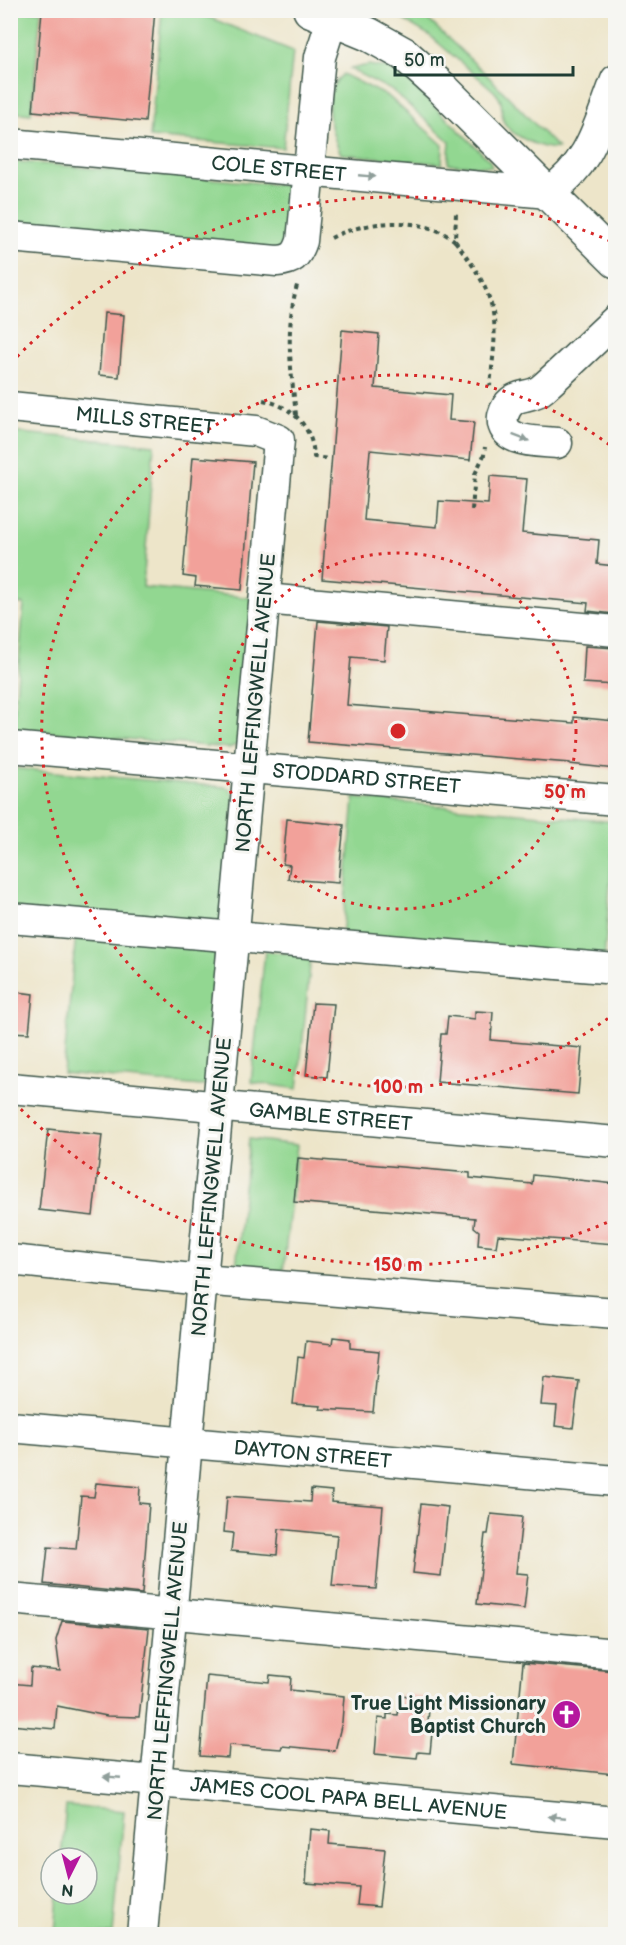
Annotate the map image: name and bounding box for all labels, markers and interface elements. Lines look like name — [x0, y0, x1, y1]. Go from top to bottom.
scale bar — [395, 39, 574, 77]
text: 50 m — [404, 50, 445, 71]
street label: COLE STREET — [210, 151, 347, 188]
one-way arrow — [358, 171, 377, 181]
street label: MILLS STREET — [74, 402, 216, 440]
one-way arrow — [513, 433, 531, 443]
street label: NORTH LEFFINGWELL AVENUE — [231, 553, 281, 854]
centre of rings — [388, 721, 408, 741]
street label: STODDARD STREET — [271, 759, 462, 799]
text: 50 m — [544, 782, 586, 803]
street label: NORTH LEFFINGWELL AVENUE — [187, 1037, 237, 1338]
text: 100 m — [373, 1077, 423, 1098]
street label: GAMBLE STREET — [248, 1098, 413, 1137]
text: 150 m — [373, 1255, 423, 1276]
street label: DAYTON STREET — [233, 1436, 393, 1474]
street label: NORTH LEFFINGWELL AVENUE — [143, 1521, 193, 1822]
place label: True Light Missionary Baptist Church — [351, 1692, 547, 1739]
church icon: True Light Missionary Baptist Church — [551, 1699, 583, 1731]
one-way arrow — [102, 1773, 121, 1782]
street label: JAMES COOL PAPA BELL AVENUE — [189, 1773, 508, 1825]
one-way arrow — [548, 1812, 567, 1822]
north arrow — [39, 1846, 99, 1906]
text: N — [61, 1879, 75, 1900]

